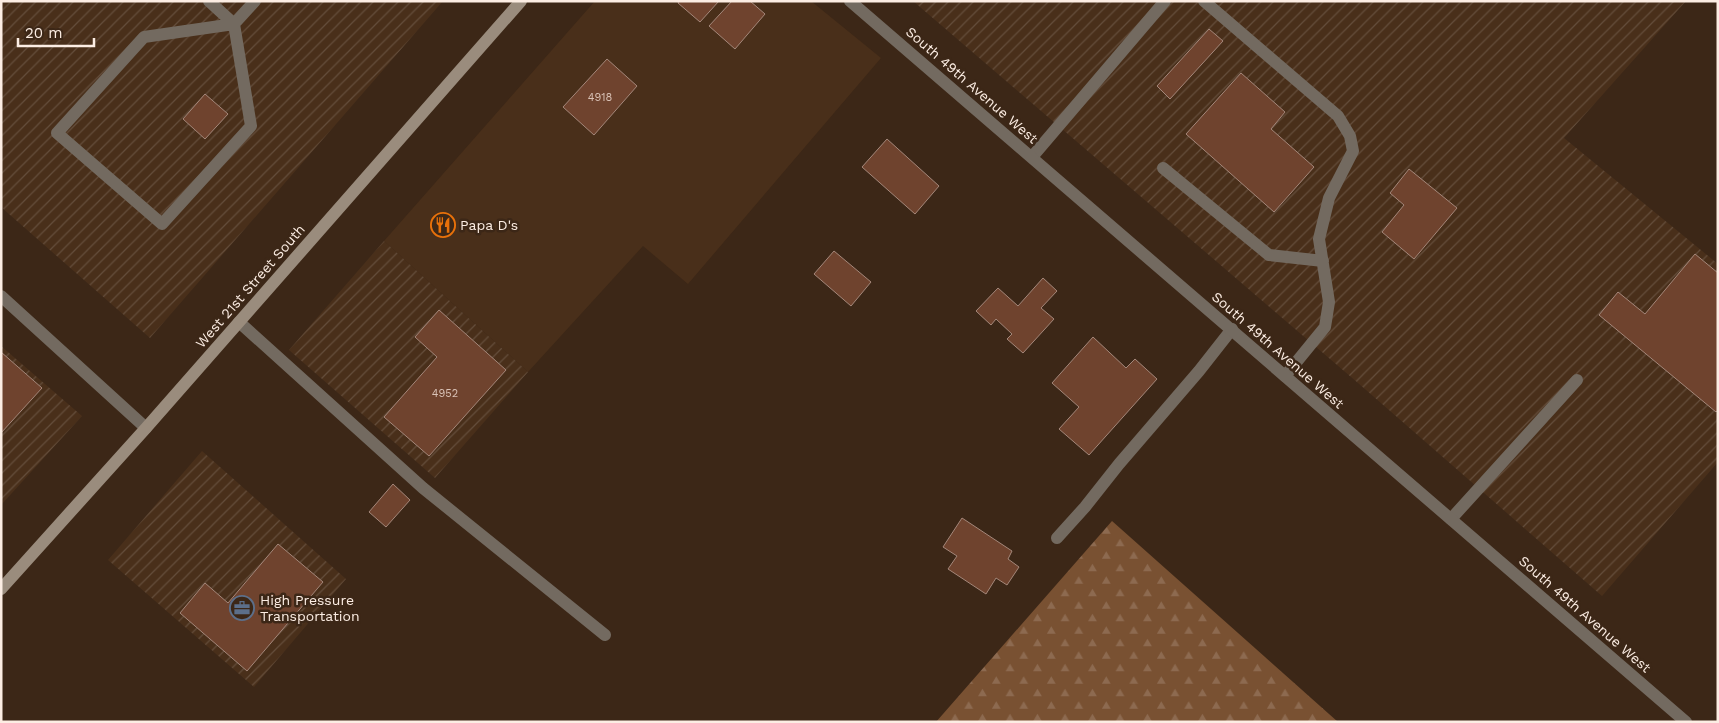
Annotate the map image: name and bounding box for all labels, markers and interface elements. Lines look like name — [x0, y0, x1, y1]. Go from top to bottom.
scale bar — [18, 15, 94, 47]
street label: South 49th Avenue West — [903, 23, 1041, 147]
text: 20 m — [25, 24, 63, 42]
house number: 4918 — [588, 91, 613, 104]
restaurant icon: Papa D's — [430, 212, 456, 238]
place label: Papa D's — [460, 217, 518, 233]
street label: West 21st Street South — [192, 221, 308, 351]
street label: South 49th Avenue West — [1209, 288, 1347, 412]
house number: 4952 — [432, 387, 458, 400]
street label: South 49th Avenue West — [1516, 552, 1654, 676]
place label: High Pressure Transportation — [260, 592, 360, 624]
office icon: High Pressure Transportation — [229, 595, 255, 621]

